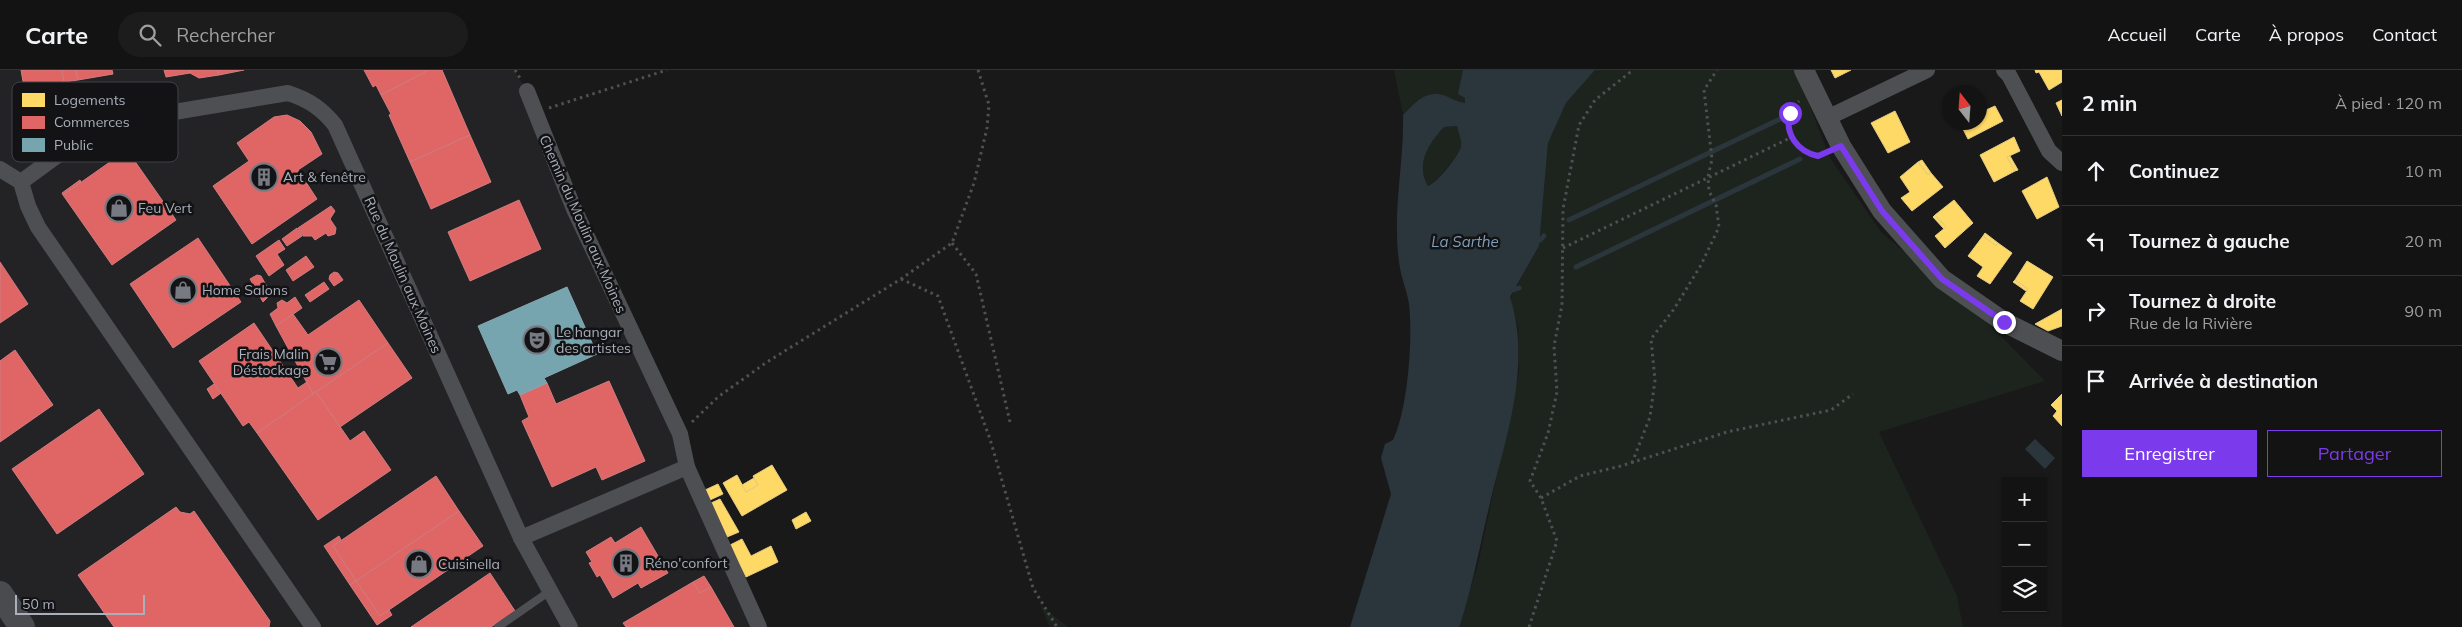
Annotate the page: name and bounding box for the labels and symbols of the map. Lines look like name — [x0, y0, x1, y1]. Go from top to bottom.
legend — [12, 82, 178, 162]
north arrow — [1942, 85, 1987, 130]
text: Logements — [54, 91, 126, 109]
route start — [1779, 102, 1802, 125]
text: Commerces — [54, 113, 130, 131]
street label: Chemin du Moulin aux Moines — [535, 132, 631, 316]
text: Public — [54, 136, 93, 154]
building icon: Art & fenêtre — [249, 162, 279, 192]
place label: Art & fenêtre — [283, 168, 366, 186]
shop icon: Feu Vert — [104, 193, 134, 223]
street label: Rue du Moulin aux Moines — [360, 194, 446, 356]
place label: Feu Vert — [138, 199, 192, 217]
water label: La Sarthe — [1431, 232, 1499, 251]
shop icon: Home Salons — [168, 275, 198, 305]
place label: Home Salons — [202, 281, 288, 299]
route end — [1993, 311, 2016, 334]
place label: Le hangar des artistes — [556, 323, 631, 357]
theatre icon: Le hangar des artistes — [522, 325, 552, 355]
place label: Frais Malin Déstockage — [233, 345, 309, 379]
supermarket icon: Frais Malin Déstockage — [313, 347, 343, 377]
building icon: Réno'confort — [611, 548, 641, 578]
shop icon: Cuisinella — [404, 549, 434, 579]
place label: Réno'confort — [645, 554, 727, 572]
place label: Cuisinella — [438, 555, 500, 573]
scale bar — [15, 592, 145, 615]

